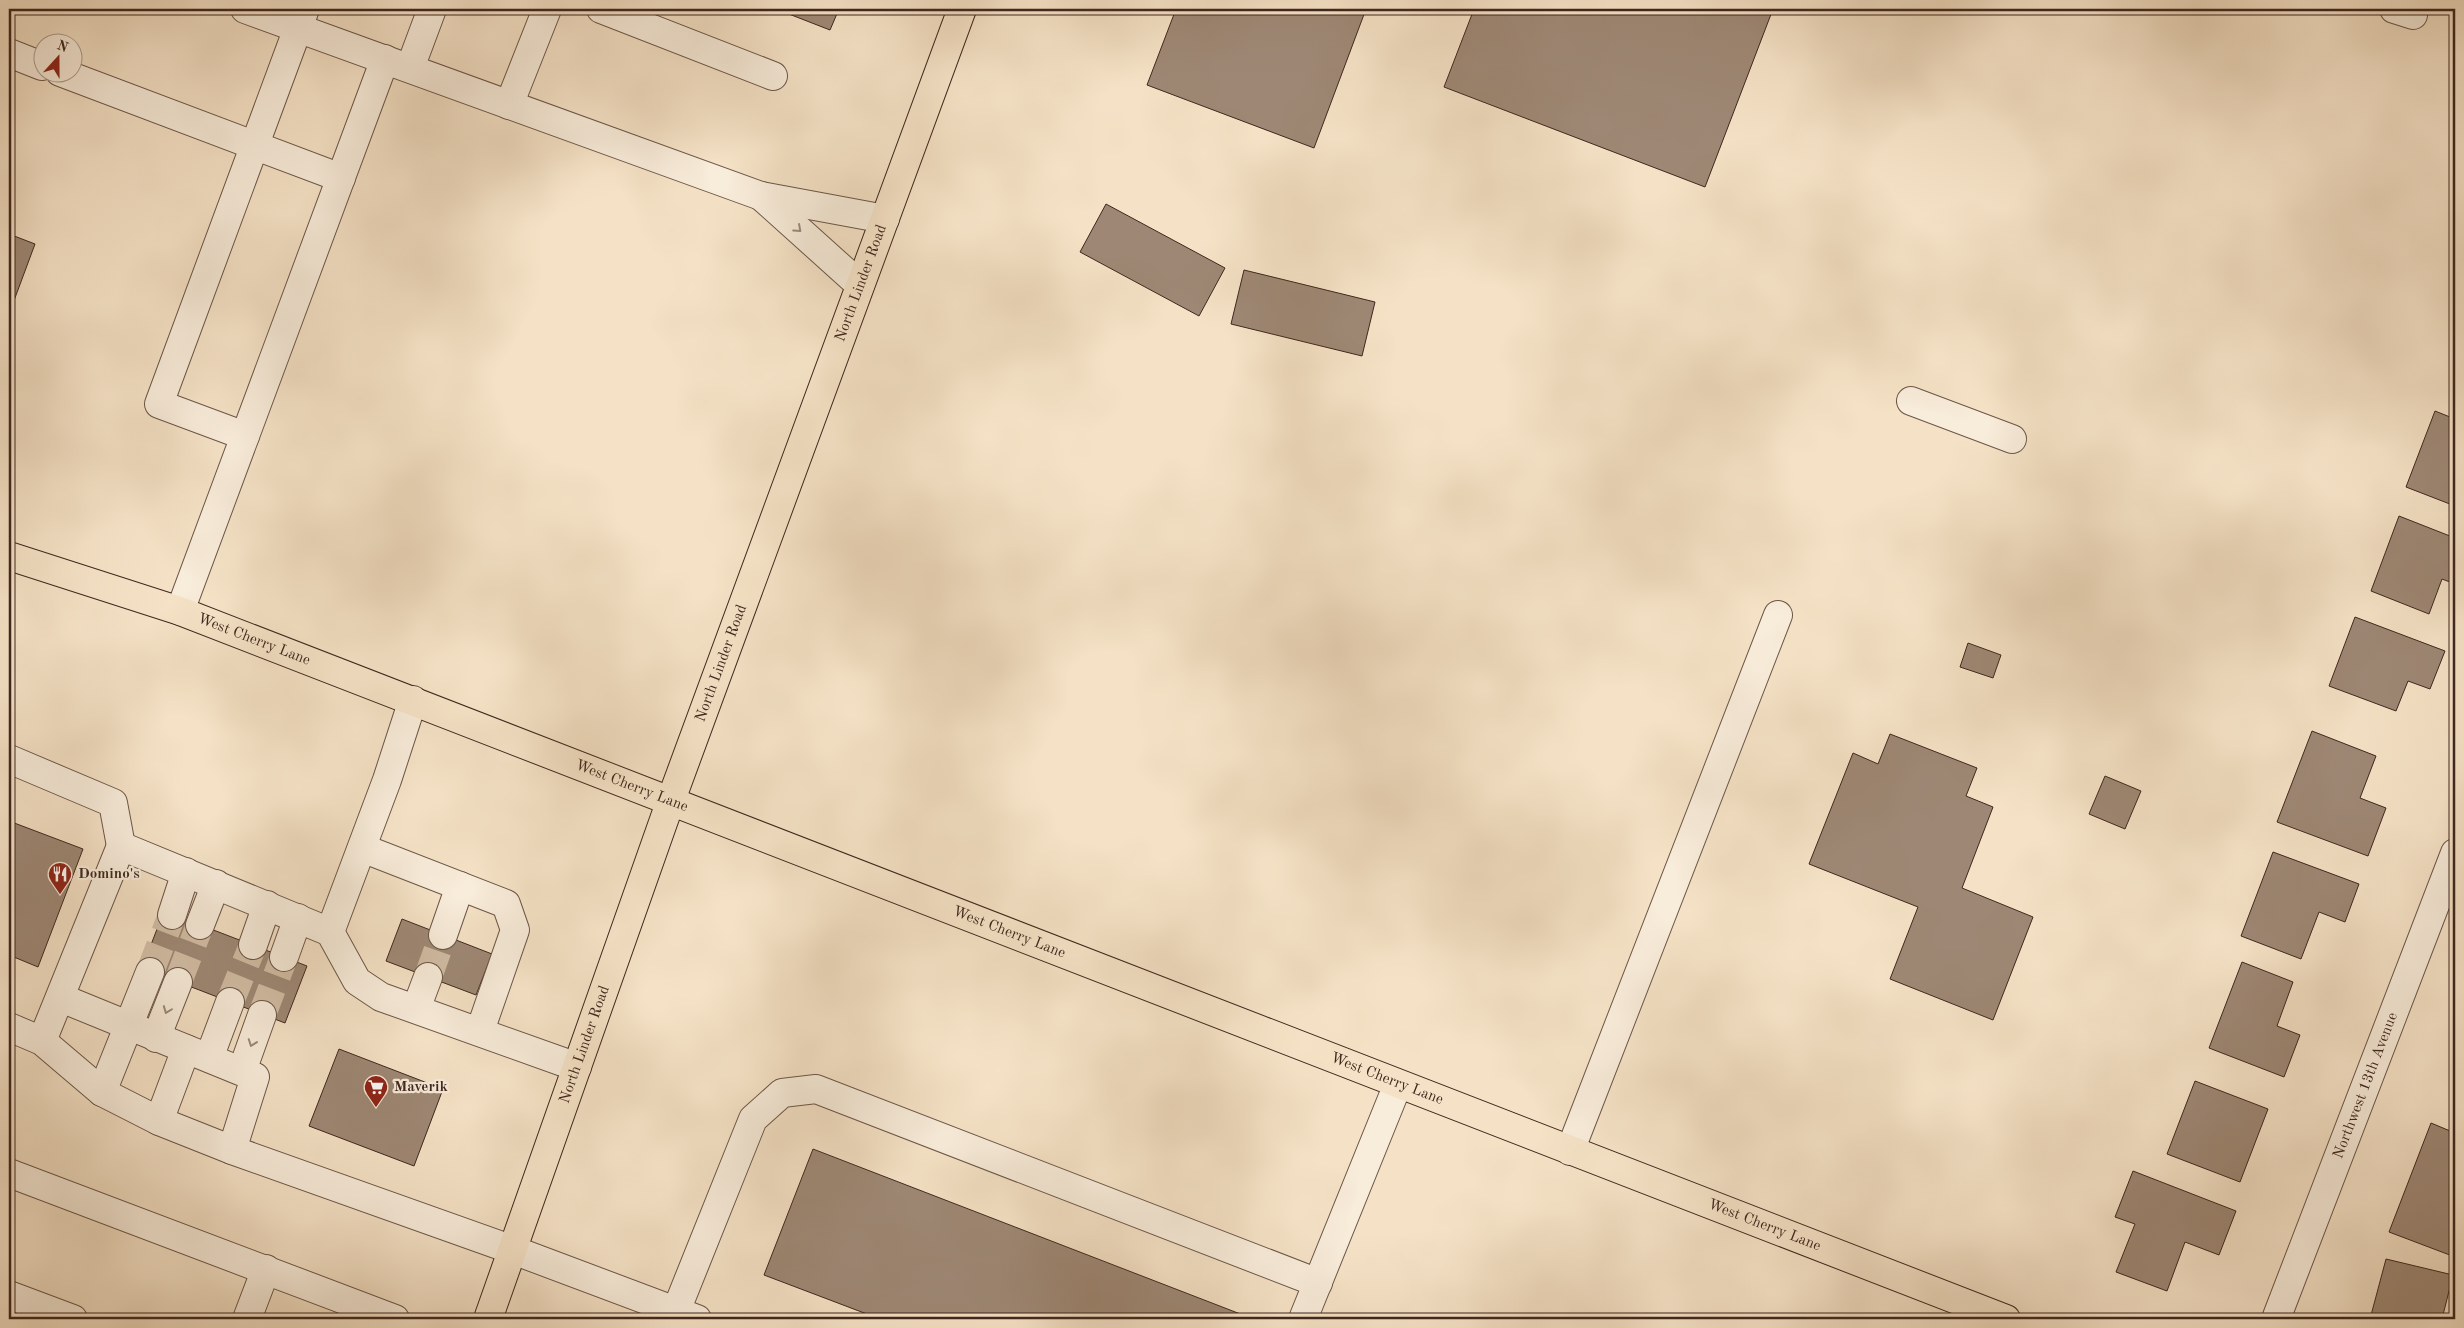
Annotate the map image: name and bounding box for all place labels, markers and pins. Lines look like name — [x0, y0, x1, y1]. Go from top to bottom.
restaurant icon: Domino's — [47, 861, 73, 895]
place label: Domino's — [78, 867, 140, 882]
supermarket icon: Maverik — [363, 1074, 389, 1108]
place label: Maverik — [394, 1080, 448, 1095]

